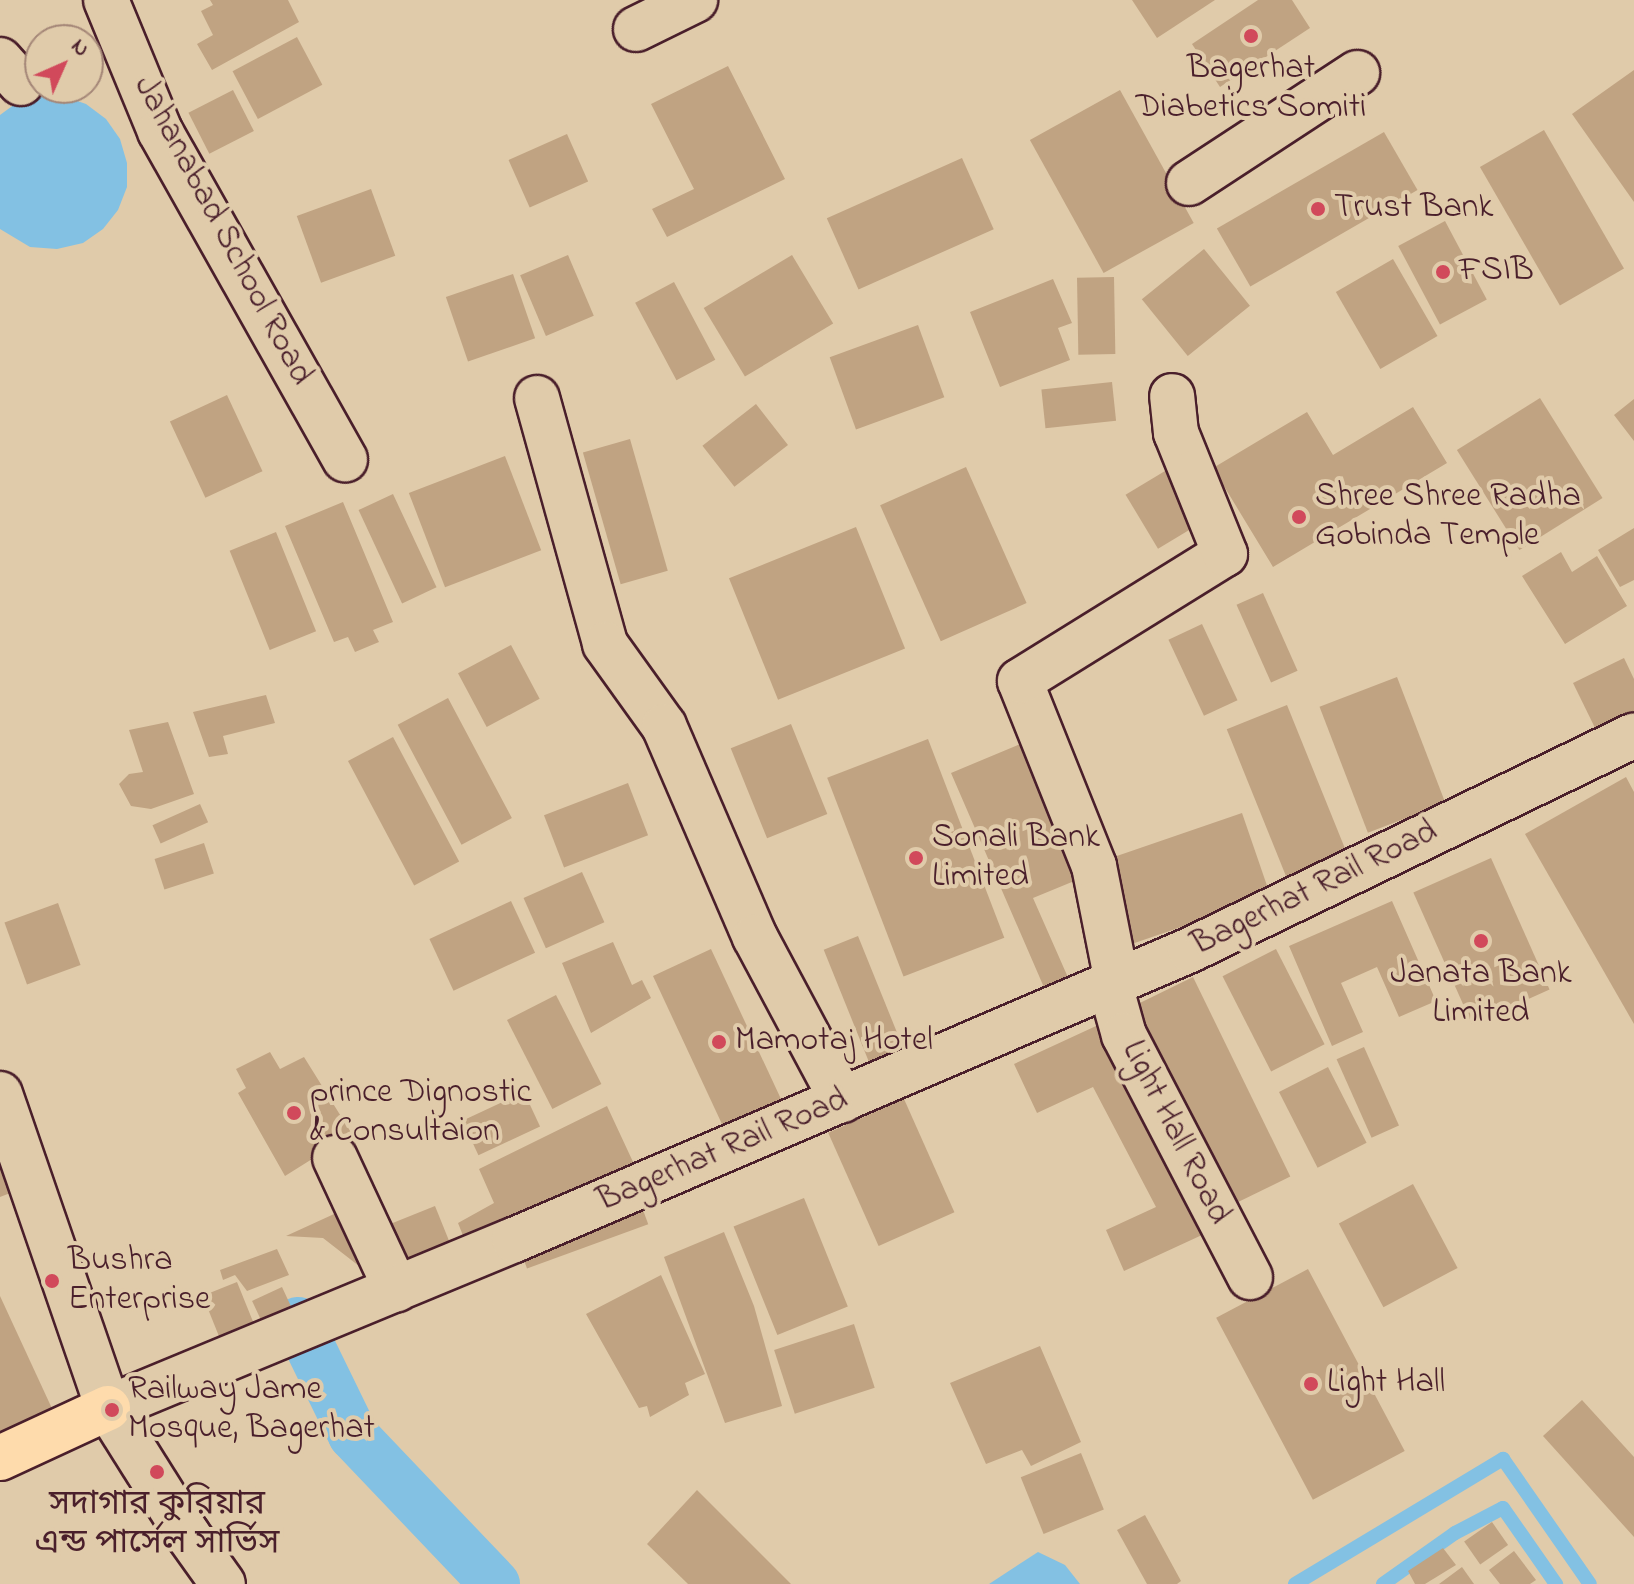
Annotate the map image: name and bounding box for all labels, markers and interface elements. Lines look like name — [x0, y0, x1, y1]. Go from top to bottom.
north arrow — [24, 24, 104, 104]
marker: Bagerhat Diabetics Somiti — [1242, 27, 1260, 45]
text: N — [63, 32, 96, 65]
place label: Bagerhat Diabetics Somiti — [1136, 49, 1366, 128]
street label: Jahanabad School Road — [123, 70, 321, 392]
place label: Trust Bank — [1334, 189, 1493, 229]
marker: Trust Bank — [1309, 200, 1327, 218]
place label: FSIB — [1459, 252, 1534, 292]
marker: FSIB — [1434, 263, 1452, 281]
place label: Shree Shree Radha Gobinda Temple — [1315, 477, 1581, 556]
marker: Shree Shree Radha Gobinda Temple — [1290, 508, 1308, 526]
street label: Bagerhat Rail Road — [1186, 812, 1444, 966]
place label: Sonali Bank Limited — [932, 818, 1100, 898]
marker: Sonali Bank Limited — [907, 849, 925, 867]
marker: Janata Bank Limited — [1472, 932, 1490, 950]
place label: Janata Bank Limited — [1390, 954, 1572, 1034]
place label: Mamotaj Hotel — [735, 1022, 933, 1062]
marker: Mamotaj Hotel — [710, 1033, 728, 1051]
street label: Light Hall Road — [1111, 1034, 1239, 1232]
place label: prince Dignostic & Consultaion — [310, 1073, 532, 1152]
street label: Bagerhat Rail Road — [592, 1080, 854, 1222]
marker: prince Dignostic & Consultaion — [285, 1104, 303, 1122]
place label: Bushra Enterprise — [68, 1241, 210, 1320]
marker: Bushra Enterprise — [43, 1272, 61, 1290]
place label: Light Hall — [1327, 1364, 1445, 1404]
place label: Railway Jame Mosque, Bagerhat — [128, 1370, 375, 1450]
marker: Light Hall — [1302, 1375, 1320, 1393]
marker: Railway Jame Mosque, Bagerhat — [103, 1401, 121, 1419]
marker: সদাগার কুরিয়ার এন্ড পার্সেল সার্ভিস — [148, 1463, 166, 1481]
place label: সদাগার কুরিয়ার এন্ড পার্সেল সার্ভিস — [34, 1485, 280, 1564]

